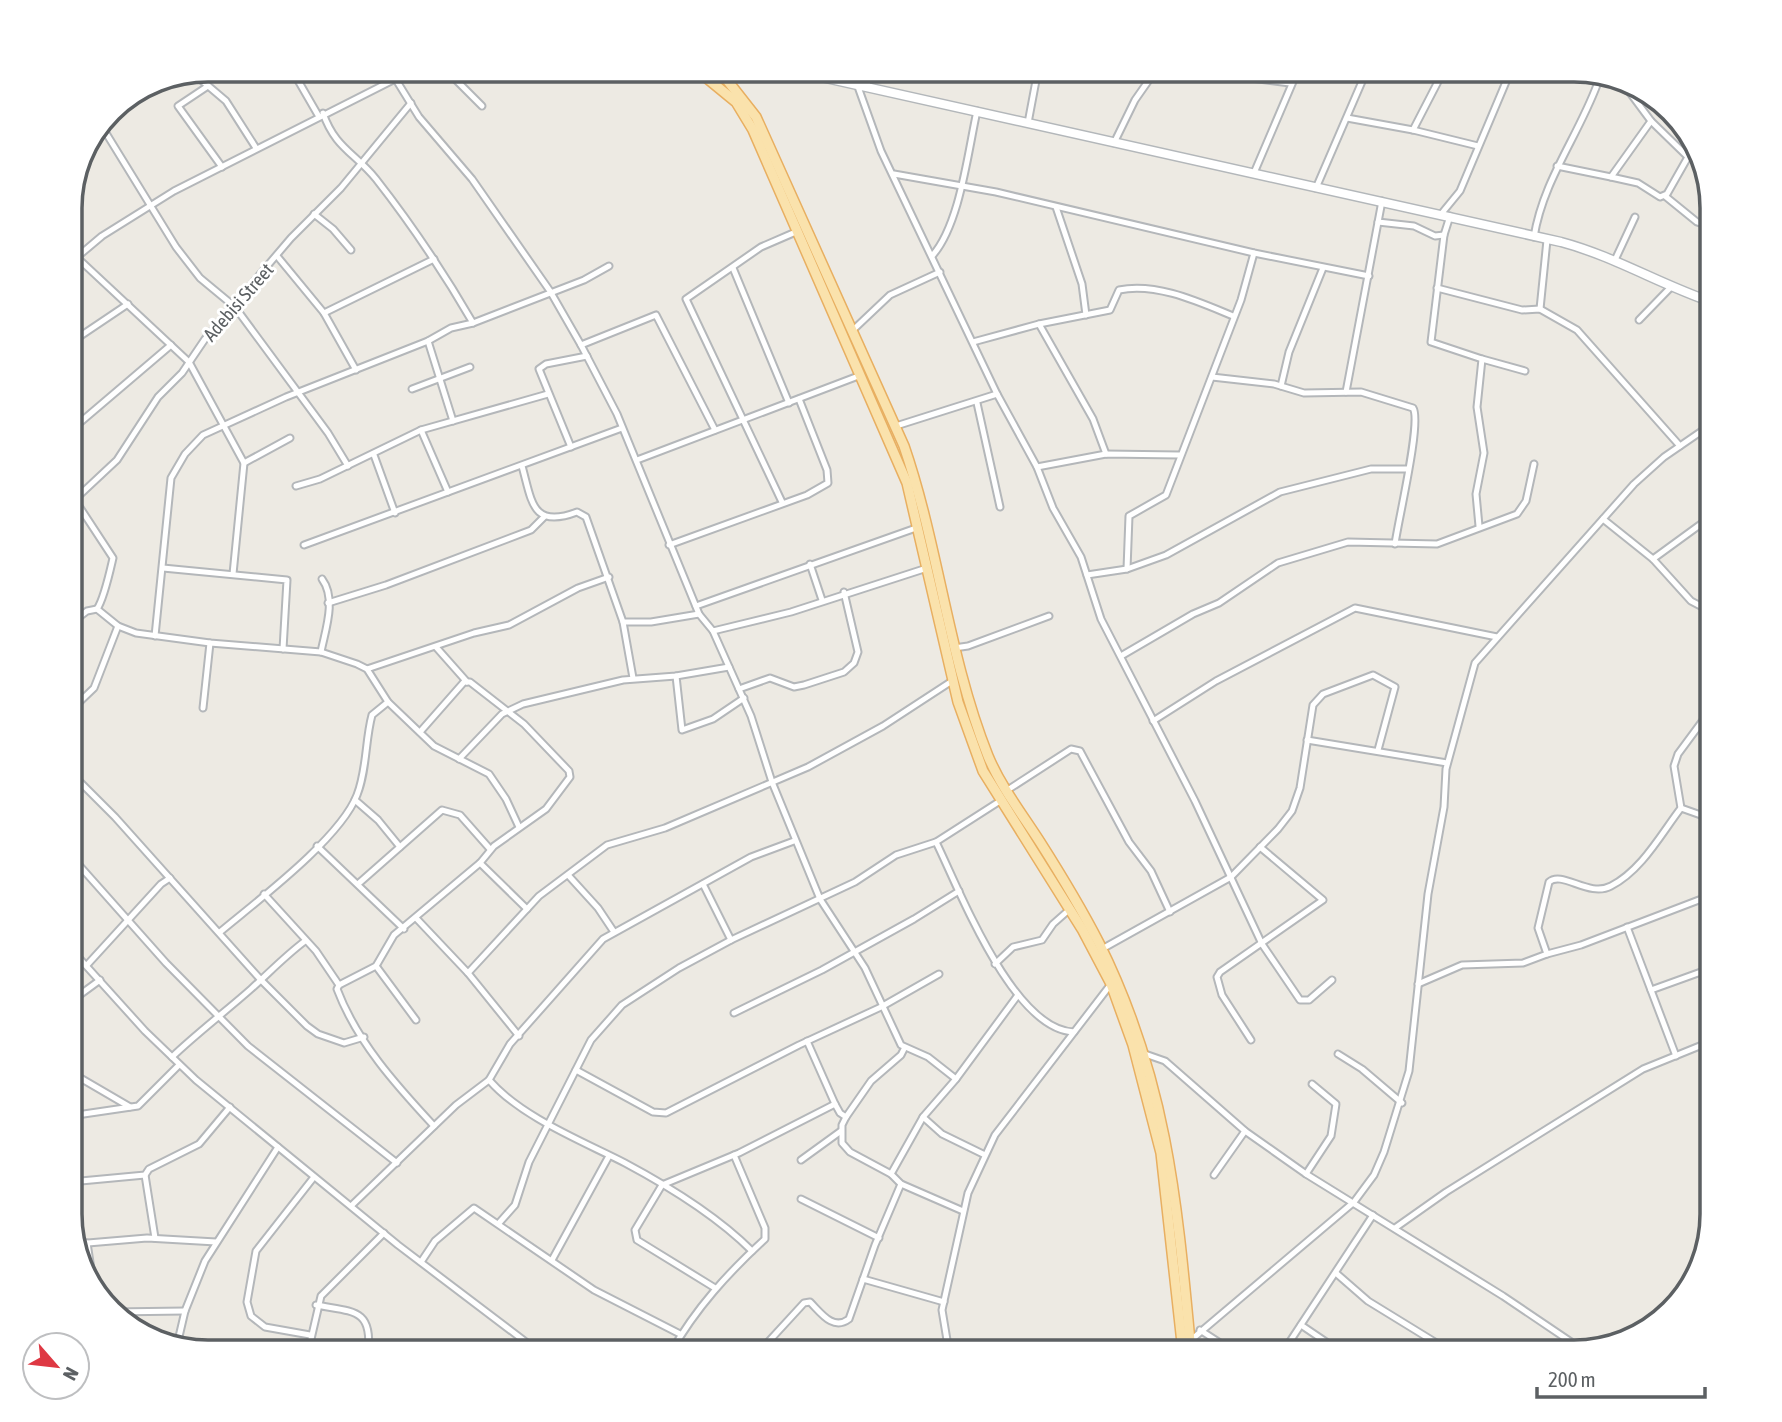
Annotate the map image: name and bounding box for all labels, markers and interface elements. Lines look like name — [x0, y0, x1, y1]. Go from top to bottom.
street label: Adebisi Street — [198, 259, 278, 345]
north arrow — [21, 1331, 91, 1401]
scale bar — [1537, 1356, 1705, 1400]
text: N — [59, 1364, 83, 1384]
text: 200 m — [1548, 1367, 1596, 1391]

